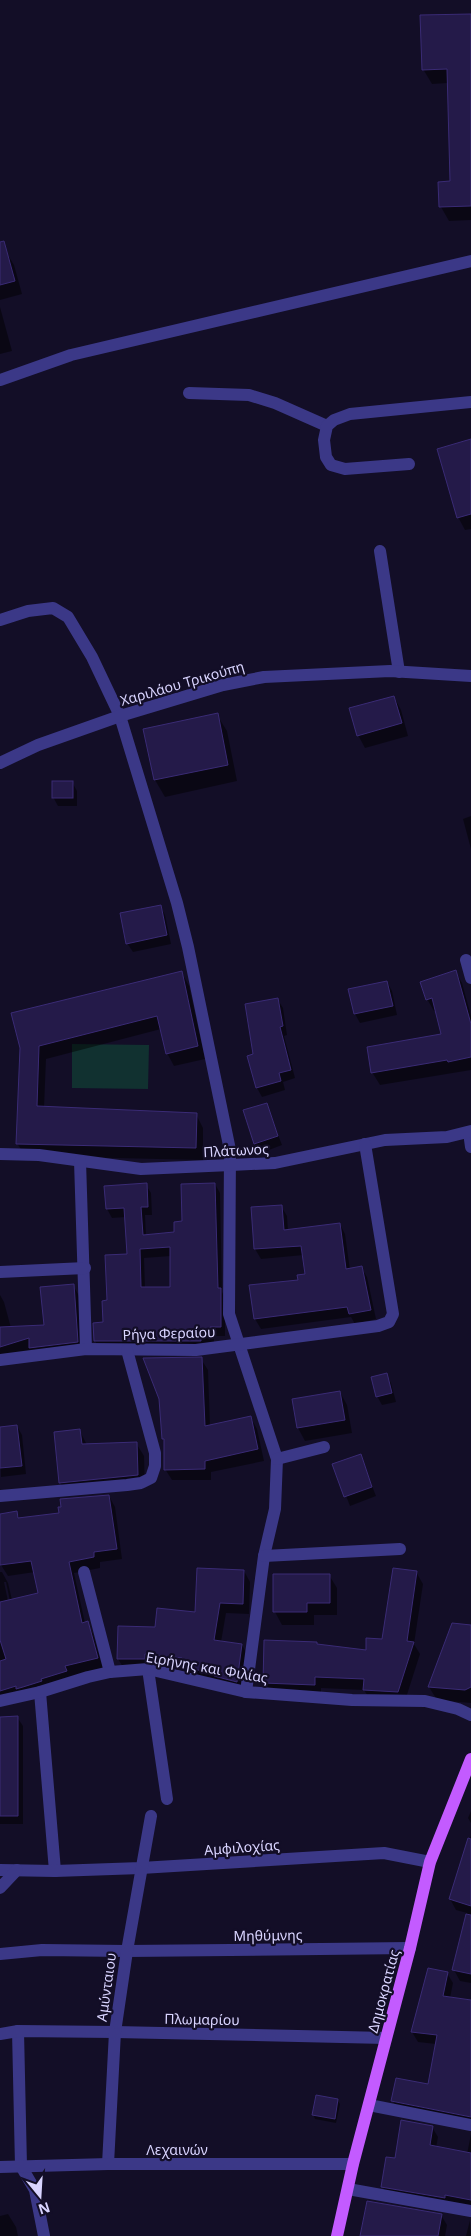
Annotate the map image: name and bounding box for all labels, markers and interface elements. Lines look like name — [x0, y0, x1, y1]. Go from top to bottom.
street label: Χαριλάου Τρικούπη — [118, 656, 246, 710]
street label: Πλάτωνος — [203, 1139, 270, 1161]
street label: Ρήγα Φεραίου — [122, 1322, 216, 1344]
street label: Ειρήνης και Φιλίας — [145, 1647, 270, 1687]
street label: Αμφιλοχίας — [204, 1835, 281, 1859]
street label: Μηθύμνης — [233, 1925, 303, 1945]
street label: Δημοκρατίας — [363, 1947, 403, 2035]
street label: Αμύνταιου — [92, 1951, 120, 2023]
street label: Πλωμαρίου — [164, 2009, 240, 2029]
street label: Λεχαινών — [146, 2140, 208, 2159]
north arrow — [15, 2171, 65, 2221]
text: N — [36, 2198, 53, 2220]

